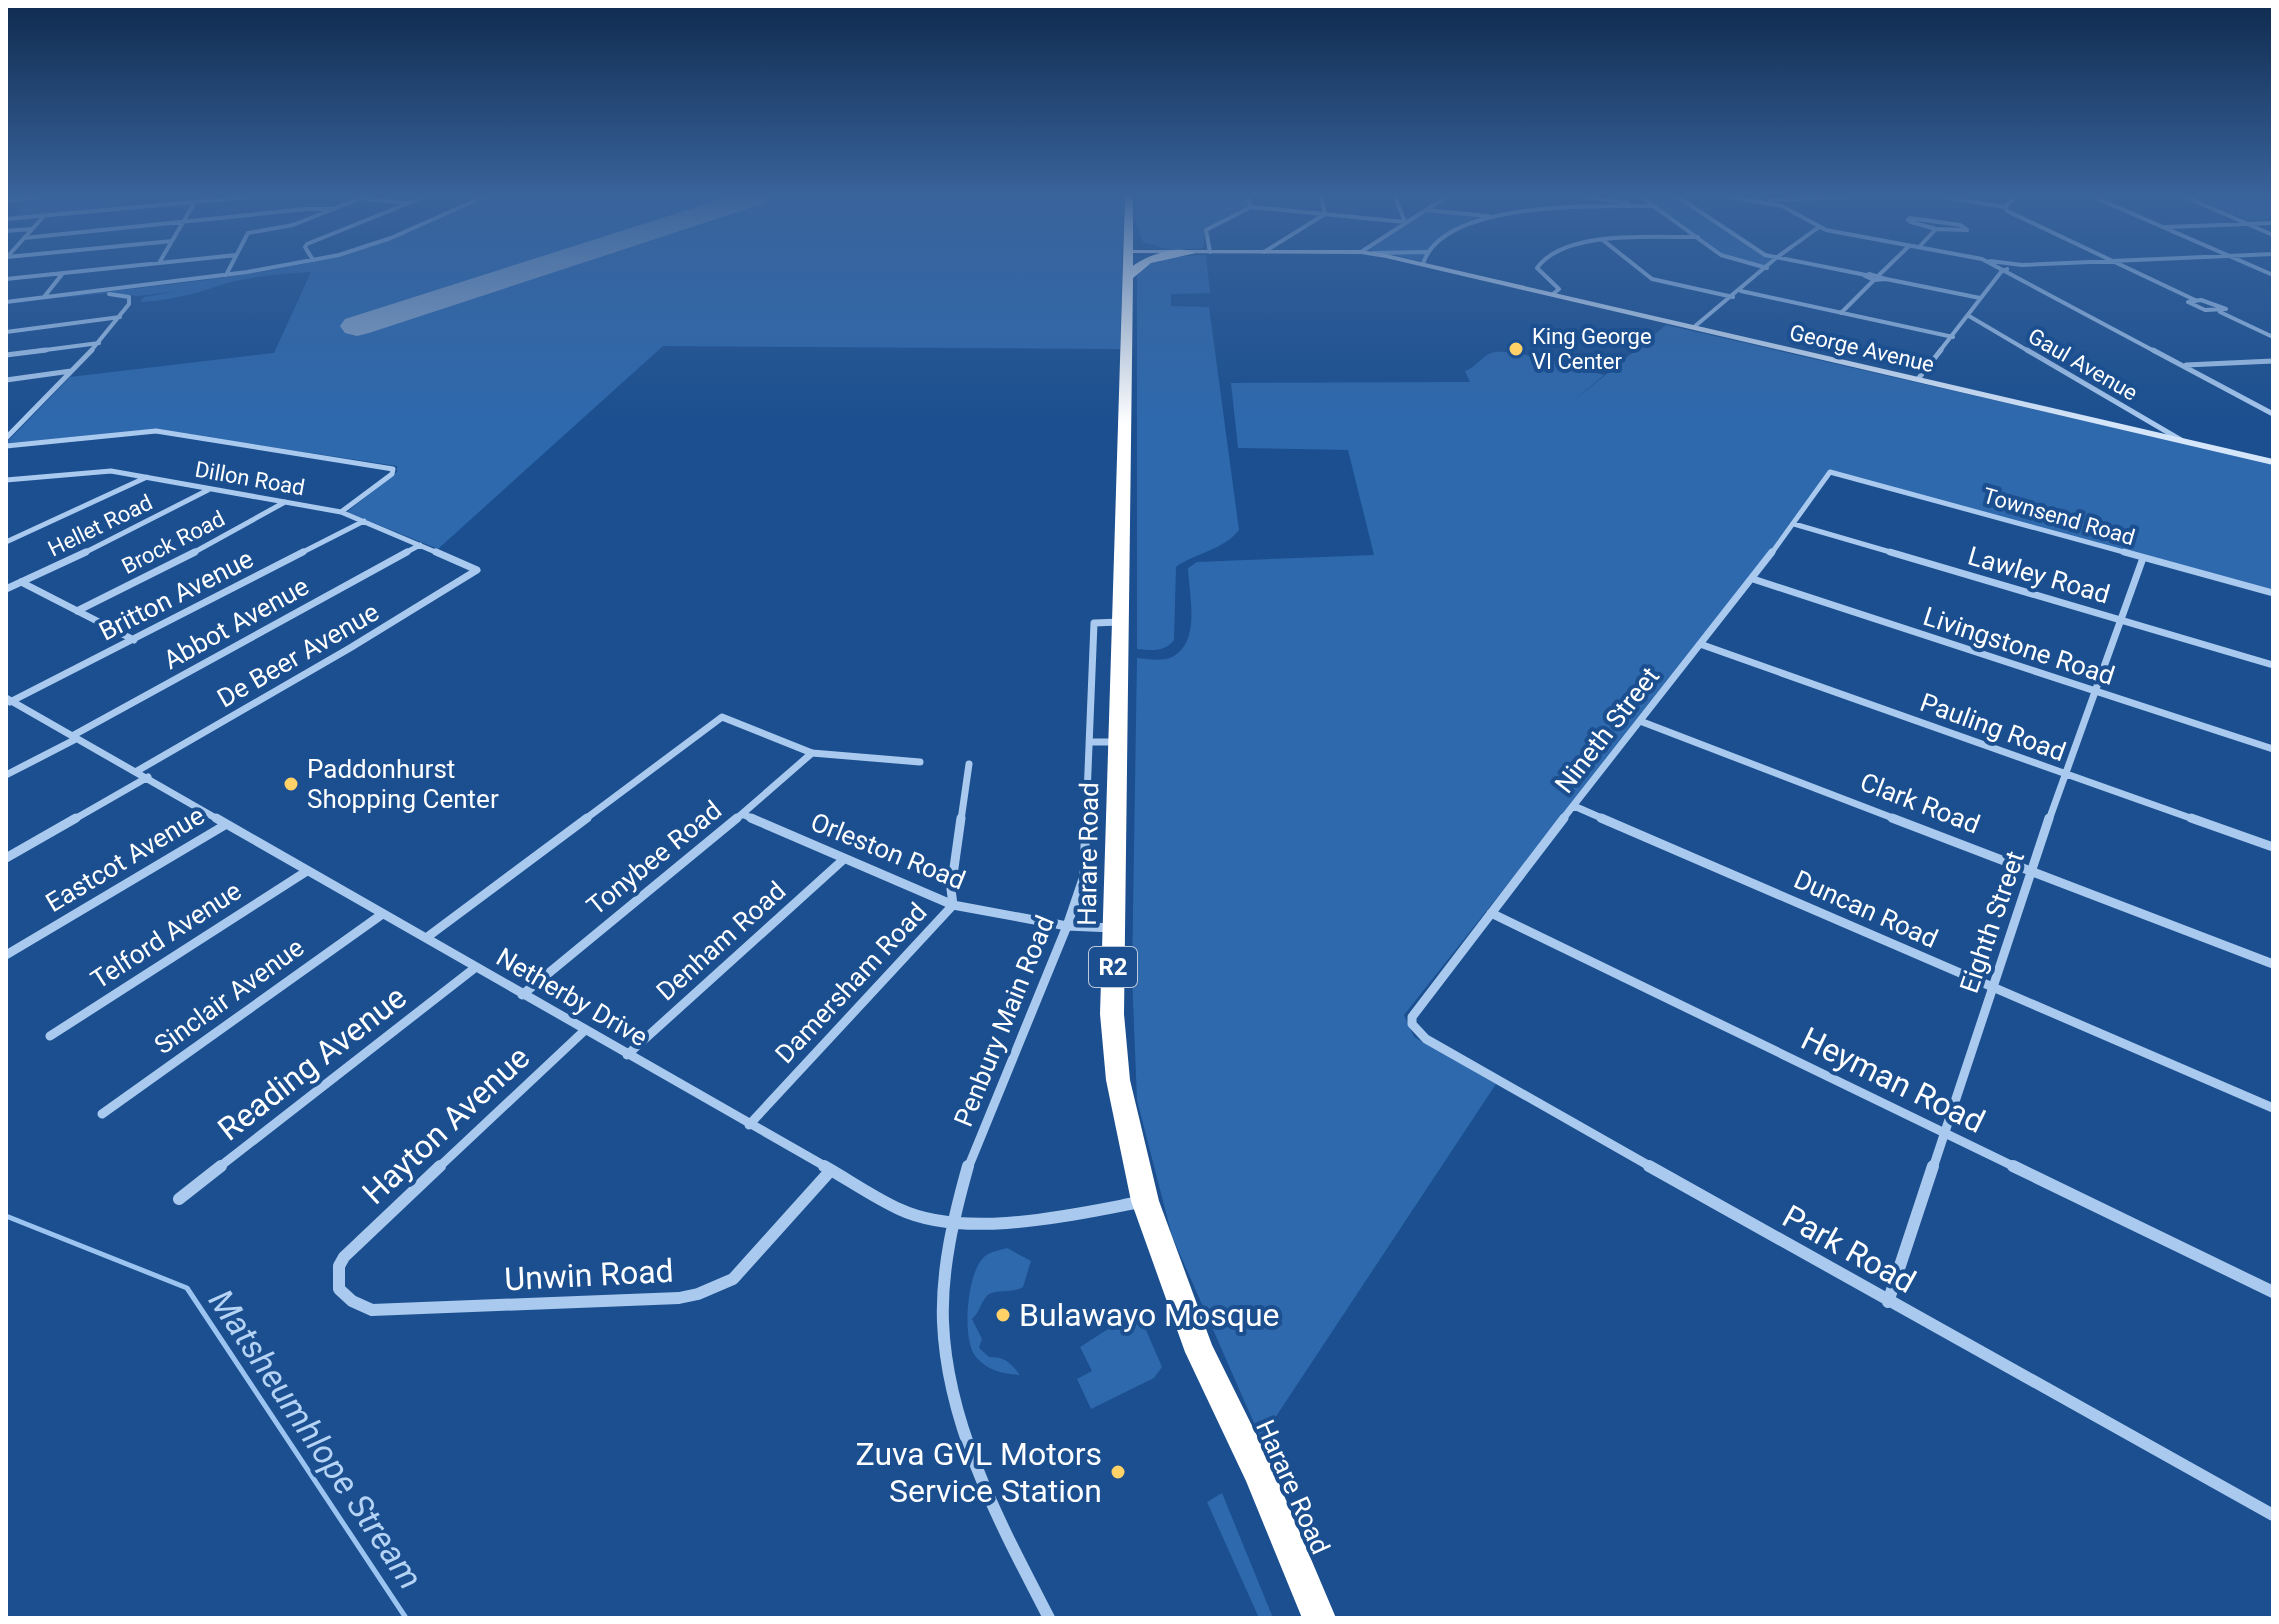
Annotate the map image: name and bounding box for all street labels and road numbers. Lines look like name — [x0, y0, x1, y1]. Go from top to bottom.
street label: George Avenue — [1787, 320, 1937, 377]
street label: Gaul Avenue — [2024, 323, 2142, 406]
street label: Dillon Road — [193, 457, 307, 500]
street label: Townsend Road — [1980, 483, 2138, 550]
street label: Hellet Road — [44, 489, 156, 561]
street label: Brock Road — [118, 506, 229, 579]
street label: Lawley Road — [1965, 540, 2113, 610]
street label: Britton Avenue — [94, 543, 258, 647]
street label: Abbot Avenue — [158, 571, 314, 675]
street label: De Beer Avenue — [212, 597, 384, 713]
street label: Livingstone Road — [1920, 601, 2118, 691]
street label: Nineth Street — [1549, 661, 1665, 799]
street label: Pauling Road — [1916, 687, 2070, 767]
street label: Clark Road — [1856, 767, 1984, 839]
street label: Harare Road — [1072, 782, 1104, 926]
street label: Tonybee Road — [581, 795, 727, 921]
street label: Eastcot Avenue — [40, 800, 210, 918]
street label: Orleston Road — [806, 806, 970, 896]
street label: Eighth Street — [1954, 847, 2030, 997]
street label: Duncan Road — [1790, 864, 1942, 954]
street label: Telford Avenue — [85, 875, 247, 995]
street label: Denham Road — [651, 875, 791, 1007]
street label: Damersham Road — [769, 897, 933, 1069]
street label: Penbury Main Road — [948, 911, 1060, 1131]
street label: Sinclair Avenue — [149, 932, 309, 1060]
street label: Netherby Drive — [491, 942, 653, 1052]
road number: R2 — [1089, 947, 1137, 987]
street label: Reading Avenue — [210, 978, 414, 1148]
street label: Heyman Road — [1795, 1019, 1991, 1141]
street label: Hayton Avenue — [355, 1038, 537, 1212]
street label: Park Road — [1776, 1197, 1922, 1301]
street label: Unwin Road — [503, 1252, 675, 1298]
street label: Harare Road — [1250, 1415, 1336, 1559]

